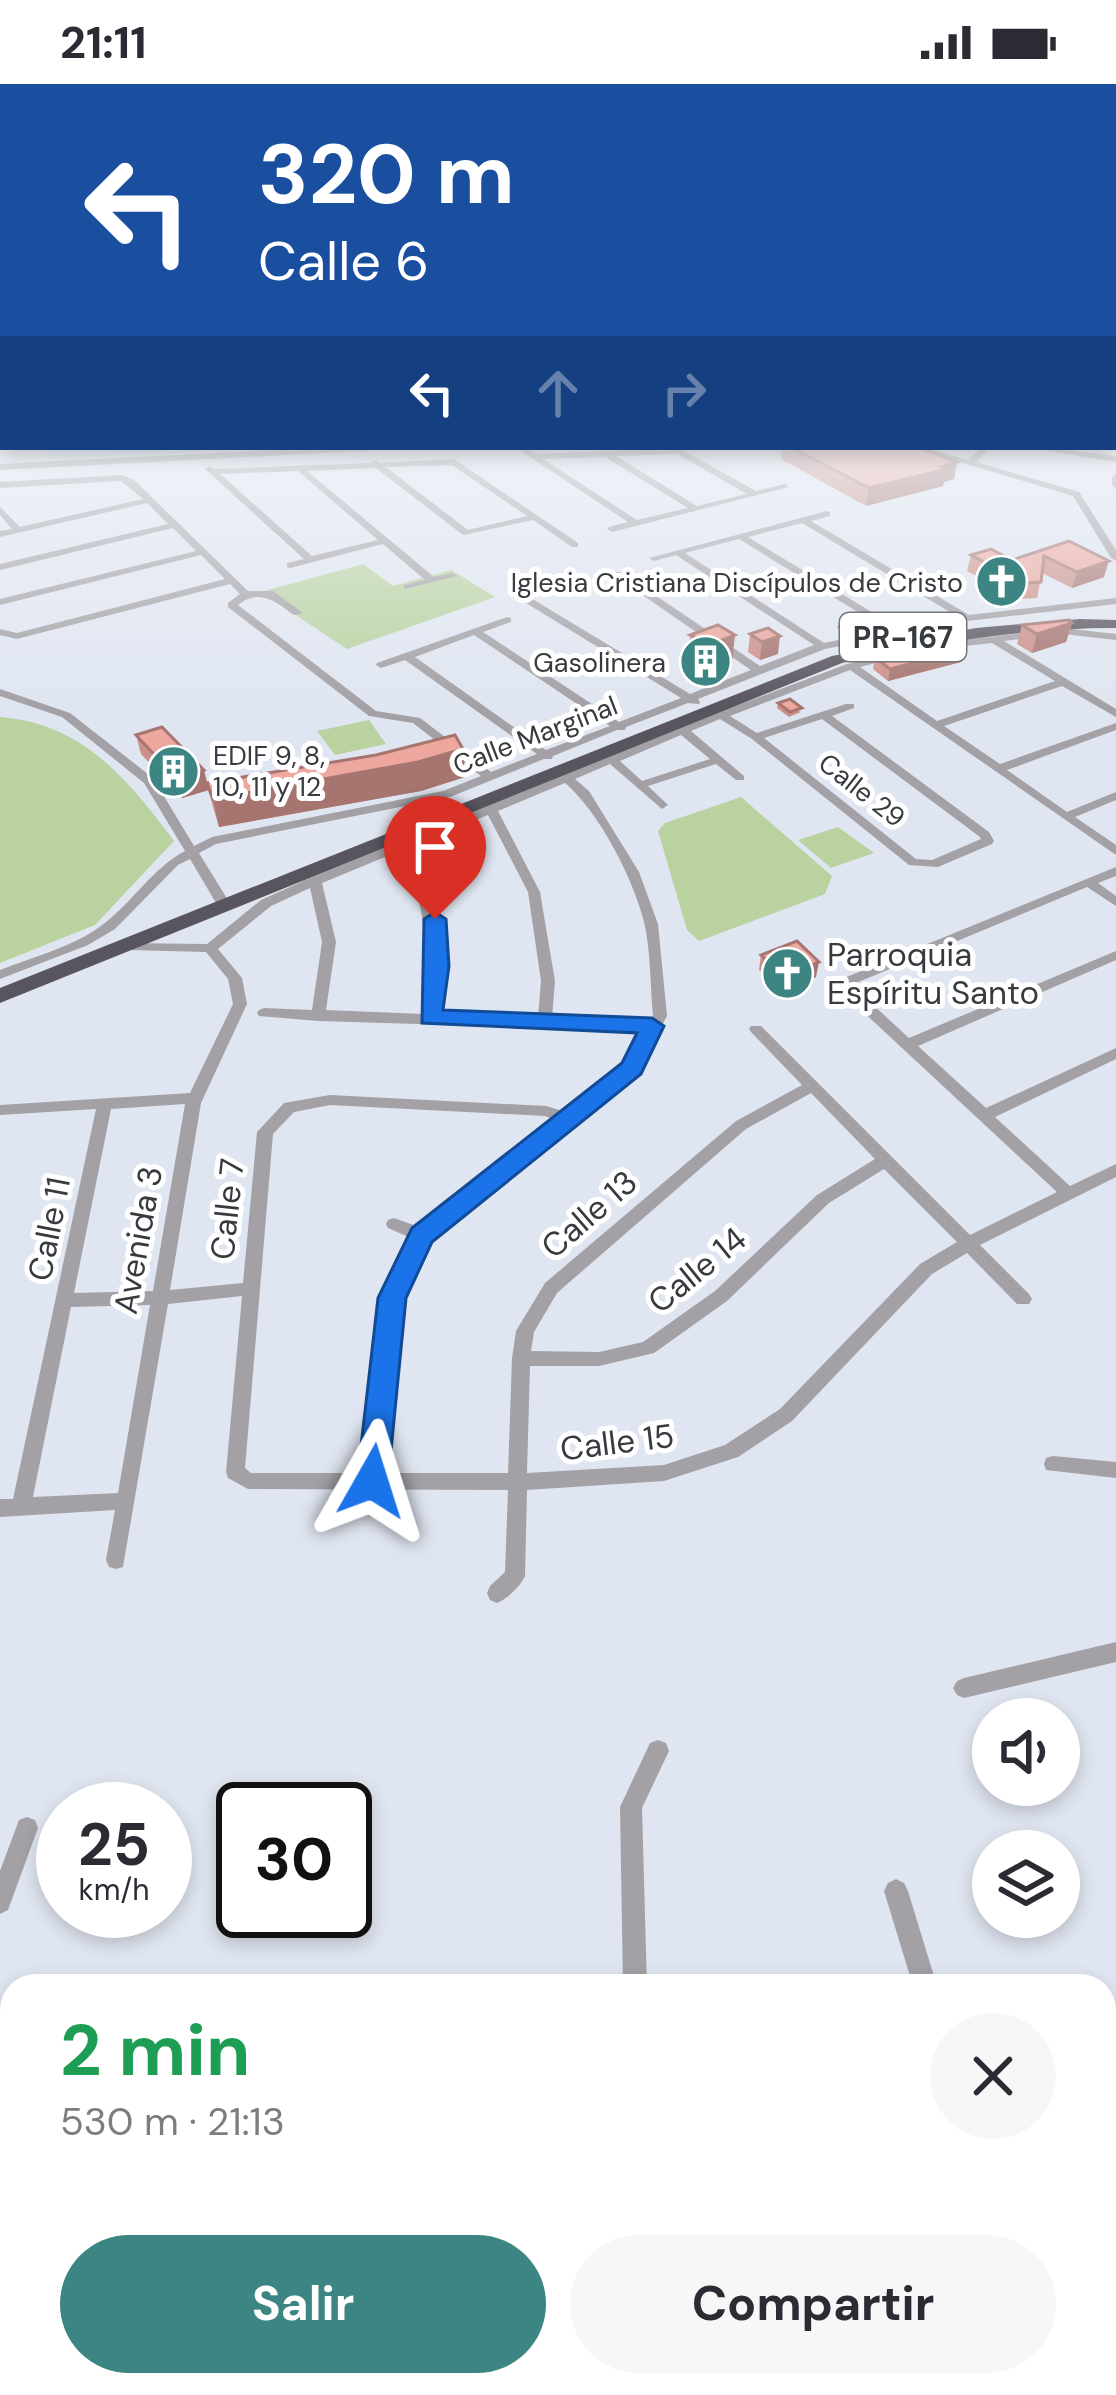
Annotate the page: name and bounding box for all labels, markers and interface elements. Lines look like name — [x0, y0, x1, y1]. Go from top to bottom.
text: 21:11 — [60, 13, 147, 72]
text: 320 m — [258, 120, 515, 229]
icon: left — [60, 132, 216, 288]
text: Calle 6 — [258, 226, 429, 297]
icon: left — [399, 360, 465, 426]
icon: ahead — [525, 360, 591, 426]
icon: right — [651, 360, 717, 426]
church icon: Iglesia Cristiana Discípulos de Cristo — [974, 554, 1030, 610]
place label: Iglesia Cristiana Discípulos de Cristo — [511, 565, 963, 600]
road number: PR-167 — [840, 613, 966, 661]
building icon: Gasolinera — [677, 634, 733, 690]
place label: Gasolinera — [533, 645, 666, 680]
street label: Calle Marginal — [448, 688, 622, 782]
place label: EDIF 9, 8, 10, 11 y 12 — [213, 738, 325, 804]
building icon: EDIF 9, 8, 10, 11 y 12 — [146, 743, 202, 799]
street label: Calle 29 — [811, 745, 913, 835]
pin — [384, 796, 486, 919]
icon: arrive — [402, 814, 468, 880]
place label: Parroquia Espíritu Santo — [827, 933, 1039, 1014]
church icon: Parroquia Espíritu Santo — [760, 945, 816, 1001]
street label: Calle 7 — [200, 1156, 254, 1262]
street label: Calle 13 — [532, 1160, 646, 1268]
street label: Avenida 3 — [104, 1163, 172, 1317]
street label: Calle 11 — [18, 1174, 80, 1284]
street label: Calle 14 — [639, 1217, 755, 1323]
street label: Calle 15 — [558, 1414, 676, 1470]
position arrow — [309, 1418, 435, 1544]
map controls — [972, 1698, 1080, 1938]
button: sound — [972, 1698, 1080, 1806]
speed limit sign: 30 — [216, 1782, 372, 1938]
text: 25 — [78, 1805, 150, 1884]
button: layers — [972, 1830, 1080, 1938]
text: km/h — [79, 1870, 149, 1909]
text: 2 min — [60, 2004, 250, 2097]
button: close — [930, 2013, 1056, 2139]
text: 530 m · 21:13 — [60, 2096, 285, 2147]
button: Salir — [60, 2235, 546, 2373]
button: Compartir — [570, 2235, 1056, 2373]

